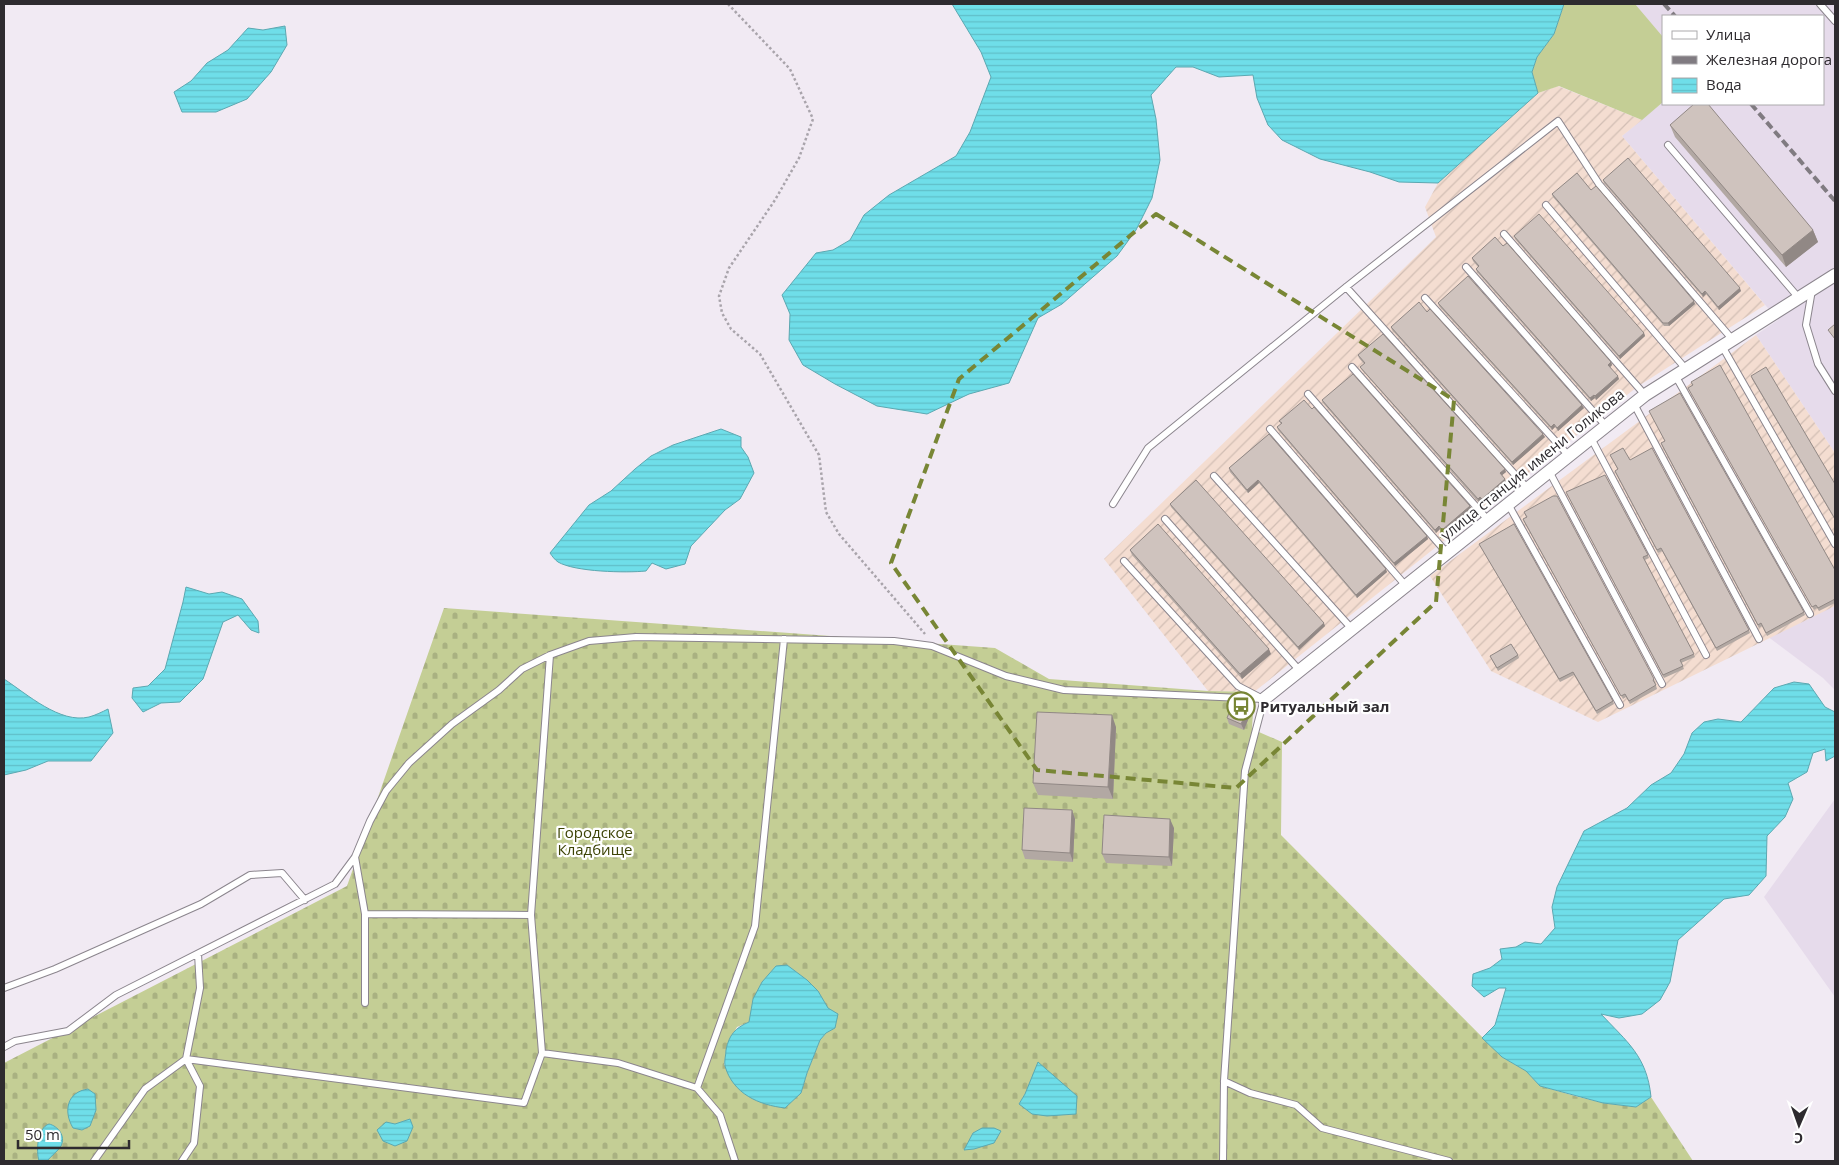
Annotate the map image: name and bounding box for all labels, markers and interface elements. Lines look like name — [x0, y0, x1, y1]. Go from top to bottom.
legend — [1662, 15, 1824, 105]
text: Улица — [1706, 24, 1751, 44]
text: Железная дорога — [1706, 49, 1832, 69]
text: Вода — [1706, 74, 1742, 94]
street label: улица станция имени Голикова — [1436, 384, 1628, 544]
bus stop icon: Ритуальный зал — [1226, 691, 1256, 721]
place label: Ритуальный зал — [1260, 696, 1389, 716]
park label: Городское Кладбище — [557, 822, 633, 859]
north arrow — [1774, 1100, 1824, 1150]
scale bar — [18, 1118, 129, 1150]
text: 50 m — [25, 1124, 60, 1144]
text: С — [1794, 1129, 1803, 1148]

